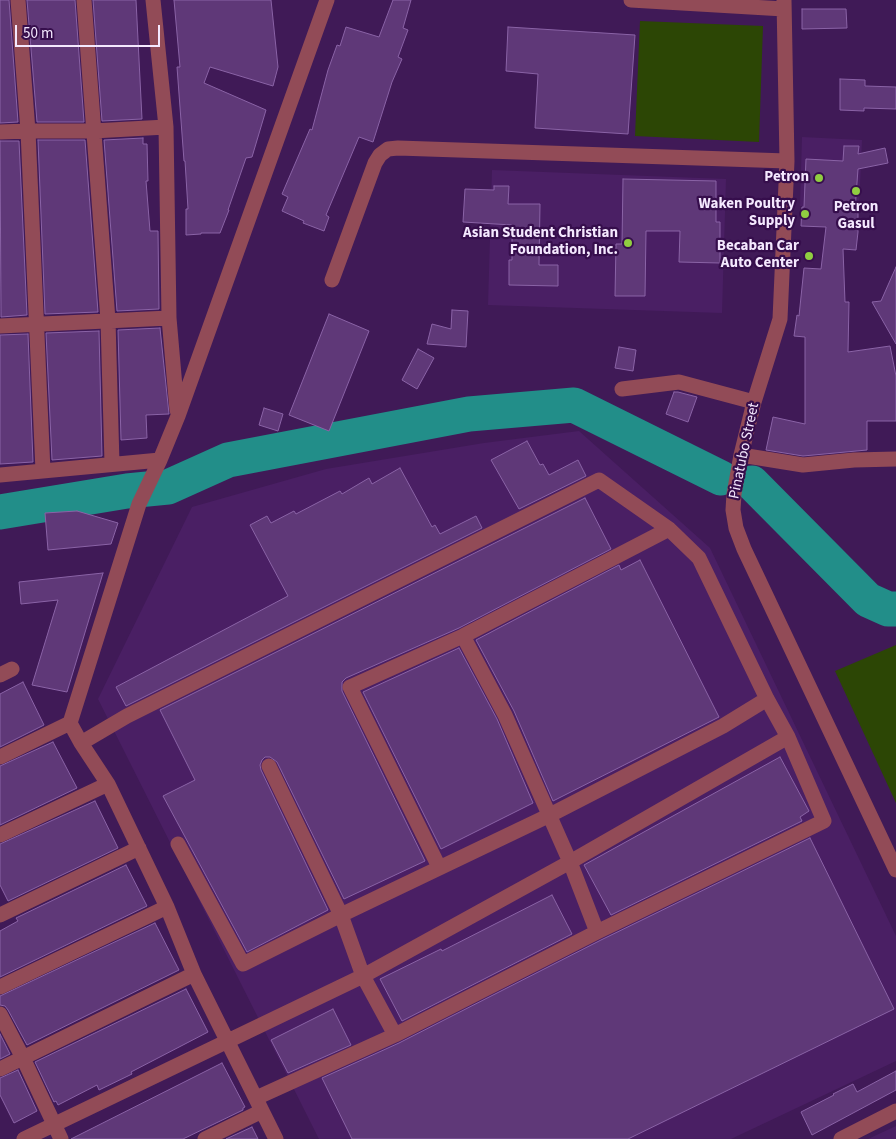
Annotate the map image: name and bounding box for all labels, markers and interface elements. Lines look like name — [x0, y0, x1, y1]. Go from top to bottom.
scale bar — [18, 15, 162, 47]
text: 50 m — [23, 23, 53, 44]
place label: Petron — [764, 169, 809, 187]
marker: Petron — [813, 172, 825, 184]
marker: Petron Gasul — [850, 185, 862, 197]
place label: Waken Poultry Supply — [699, 196, 795, 231]
place label: Petron Gasul — [834, 199, 878, 234]
marker: Waken Poultry Supply — [799, 208, 811, 220]
place label: Asian Student Christian Foundation, Inc. — [463, 225, 618, 260]
marker: Asian Student Christian Foundation, Inc. — [622, 237, 634, 249]
place label: Becaban Car Auto Center — [717, 238, 799, 273]
marker: Becaban Car Auto Center — [803, 250, 815, 262]
street label: Pinatubo Street — [726, 401, 764, 501]

